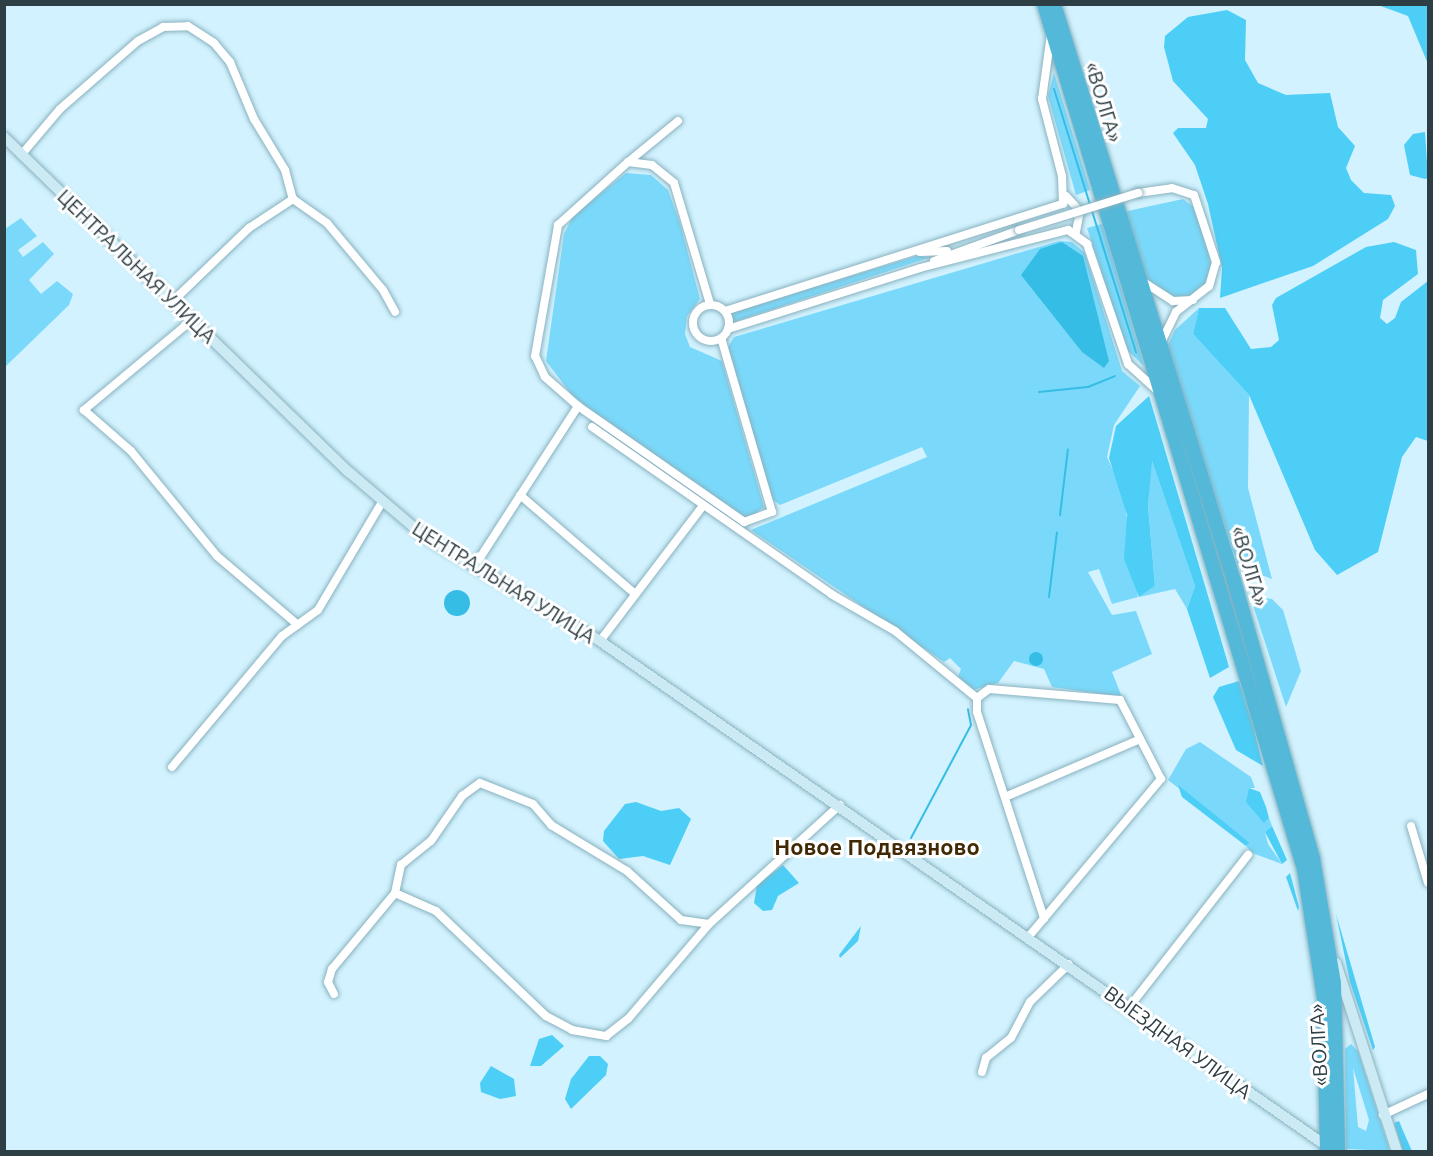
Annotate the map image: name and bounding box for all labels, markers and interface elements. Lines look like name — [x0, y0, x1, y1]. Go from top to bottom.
street label: «ВОЛГА» — [1080, 59, 1128, 145]
street label: ЦЕНТРАЛЬНАЯ УЛИЦА — [53, 184, 221, 348]
street label: ЦЕНТРАЛЬНАЯ УЛИЦА — [408, 516, 600, 648]
street label: «ВОЛГА» — [1226, 523, 1274, 609]
district label: Новое Подвязново — [774, 834, 980, 860]
street label: ВЫЕЗДНАЯ УЛИЦА — [1100, 981, 1256, 1103]
street label: «ВОЛГА» — [1304, 1003, 1332, 1087]

